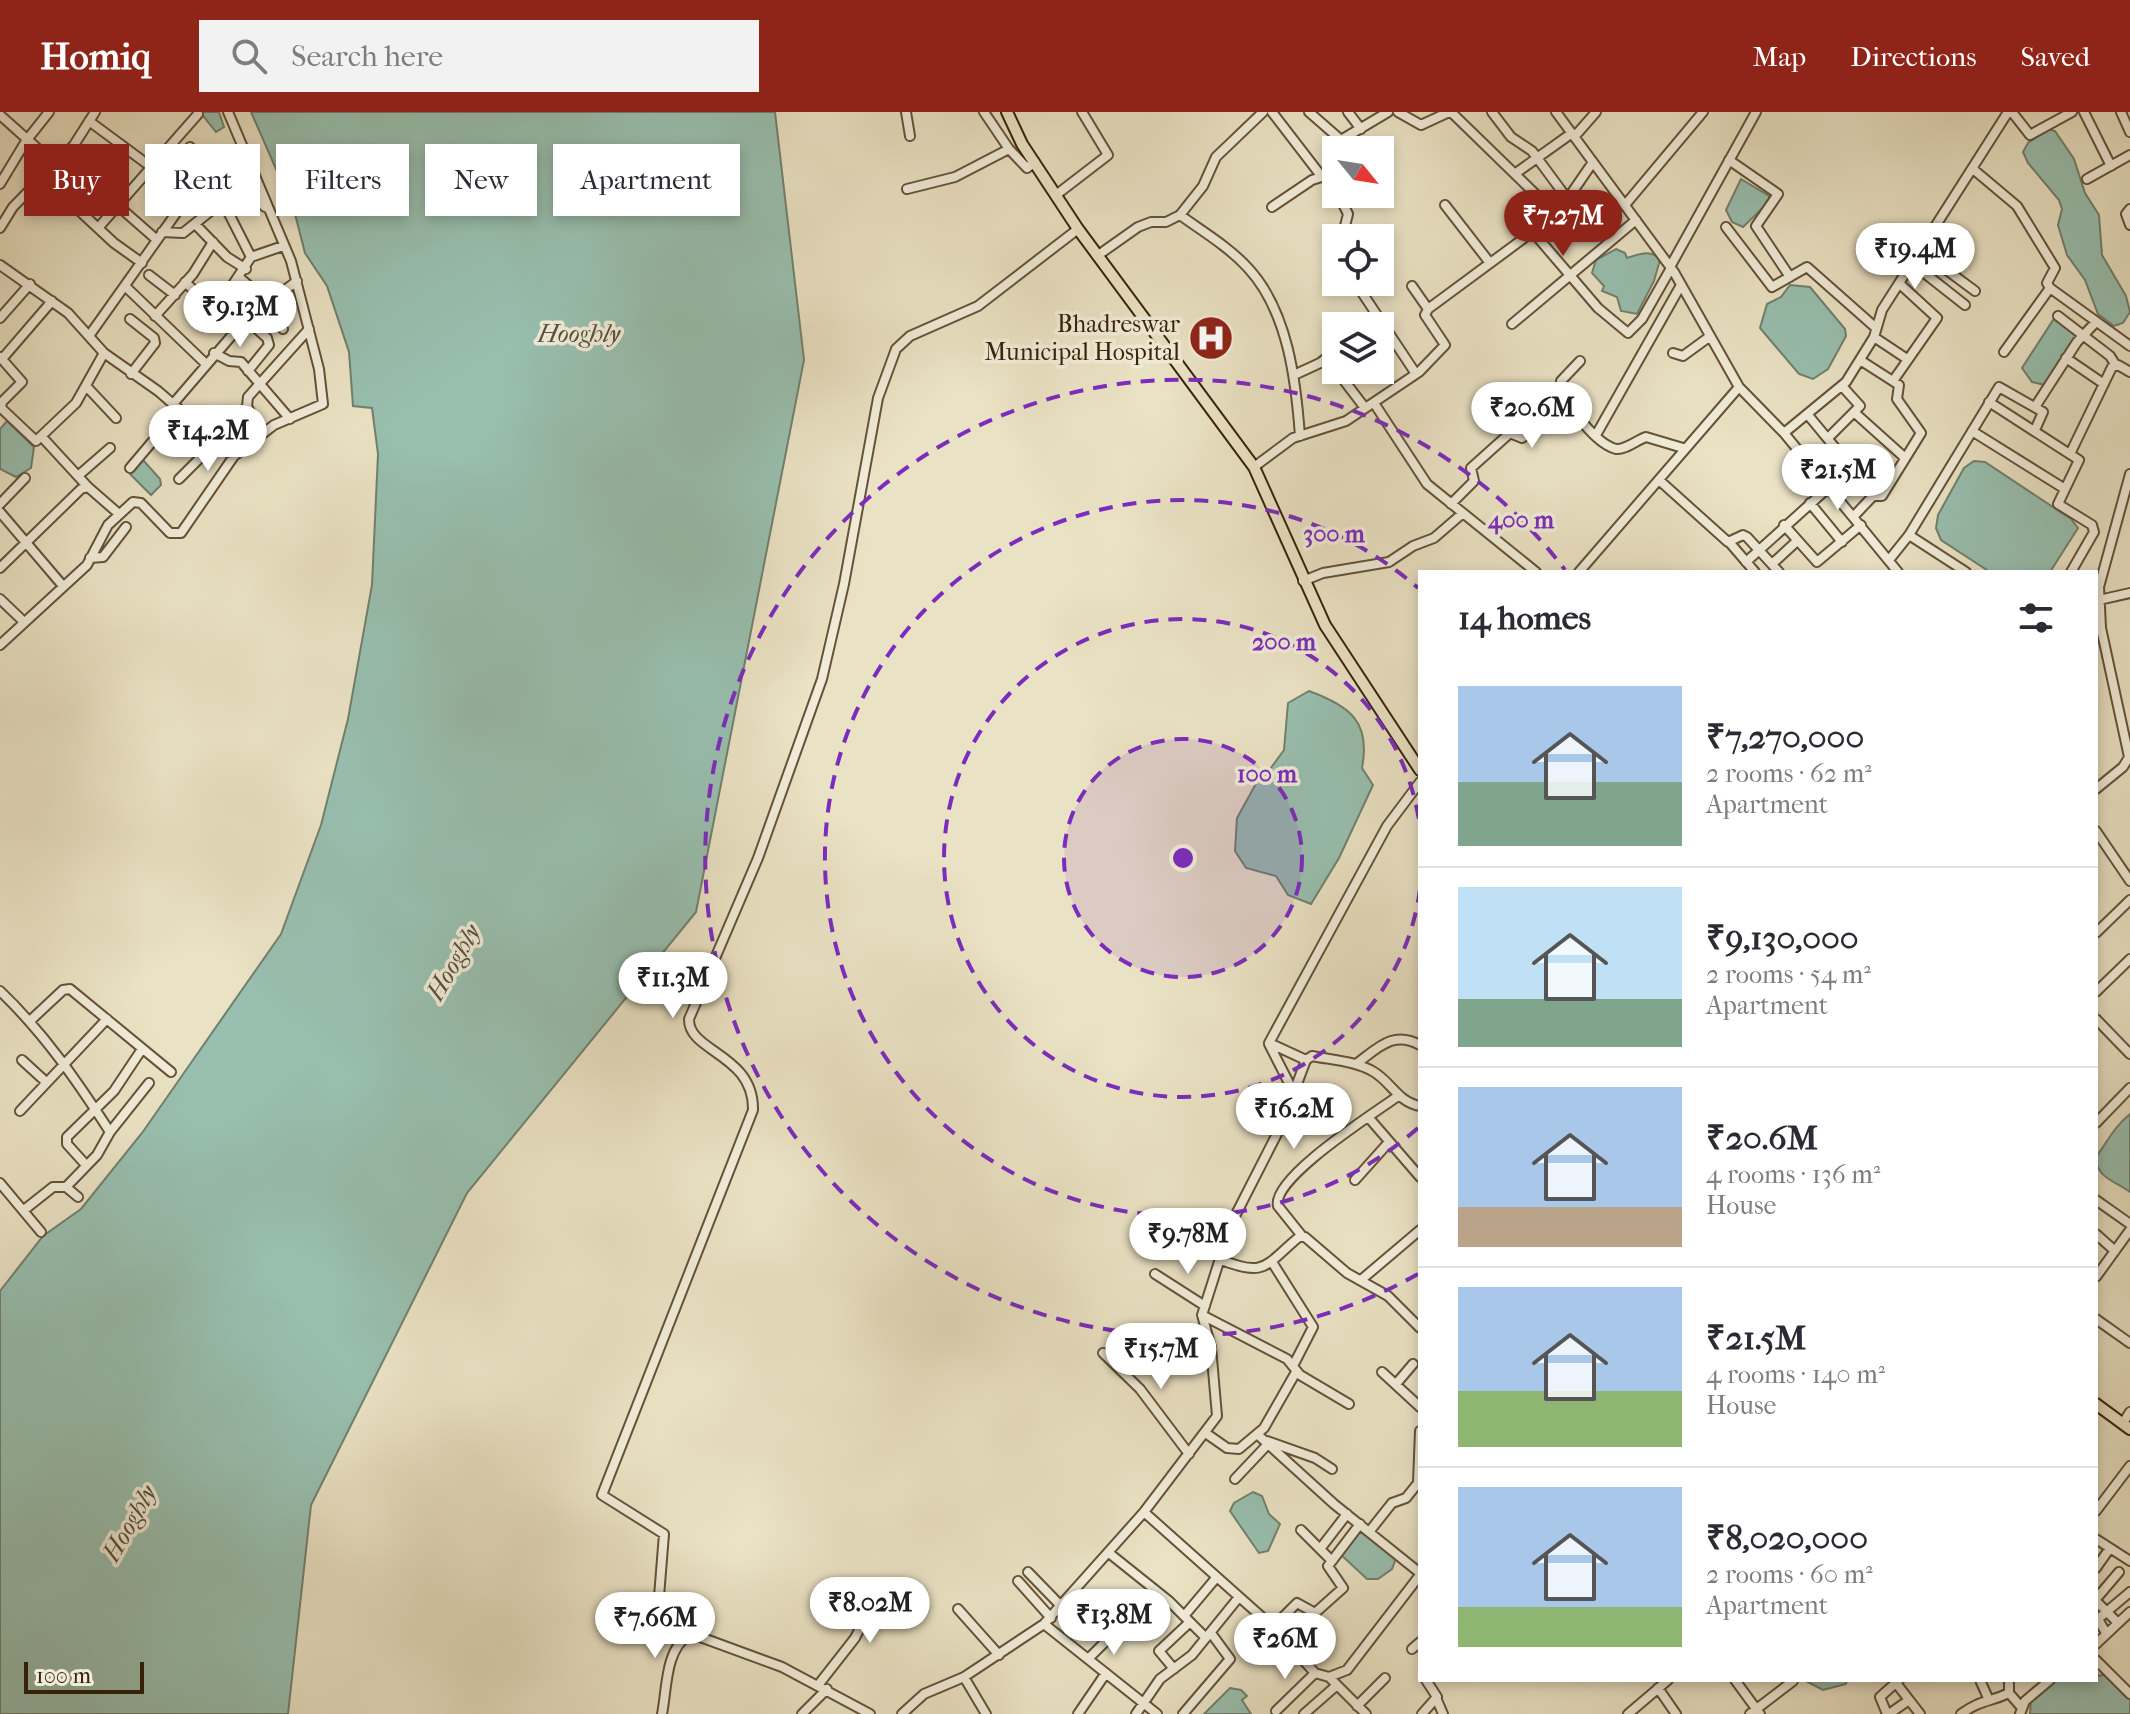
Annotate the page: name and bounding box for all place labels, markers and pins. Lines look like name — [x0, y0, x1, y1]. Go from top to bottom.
pin: ₹7.27M — [1498, 190, 1628, 258]
pin: ₹19.4M — [1850, 223, 1980, 291]
pin: ₹9.13M — [175, 281, 305, 349]
place label: Bhadreswar Municipal Hospital — [984, 310, 1181, 366]
hospital icon: Bhadreswar Municipal Hospital — [1187, 314, 1235, 362]
pin: ₹20.6M — [1467, 382, 1597, 450]
pin: ₹14.2M — [143, 405, 273, 473]
pin: ₹21.5M — [1773, 444, 1903, 512]
centre of rings — [1169, 844, 1197, 872]
pin: ₹11.3M — [608, 952, 738, 1020]
pin: ₹16.2M — [1229, 1083, 1359, 1151]
pin: ₹9.78M — [1123, 1208, 1253, 1276]
pin: ₹15.7M — [1096, 1323, 1226, 1391]
pin: ₹8.02M — [805, 1577, 935, 1645]
pin: ₹13.8M — [1049, 1589, 1179, 1657]
pin: ₹7.66M — [590, 1592, 720, 1660]
pin: ₹26M — [1238, 1613, 1332, 1681]

